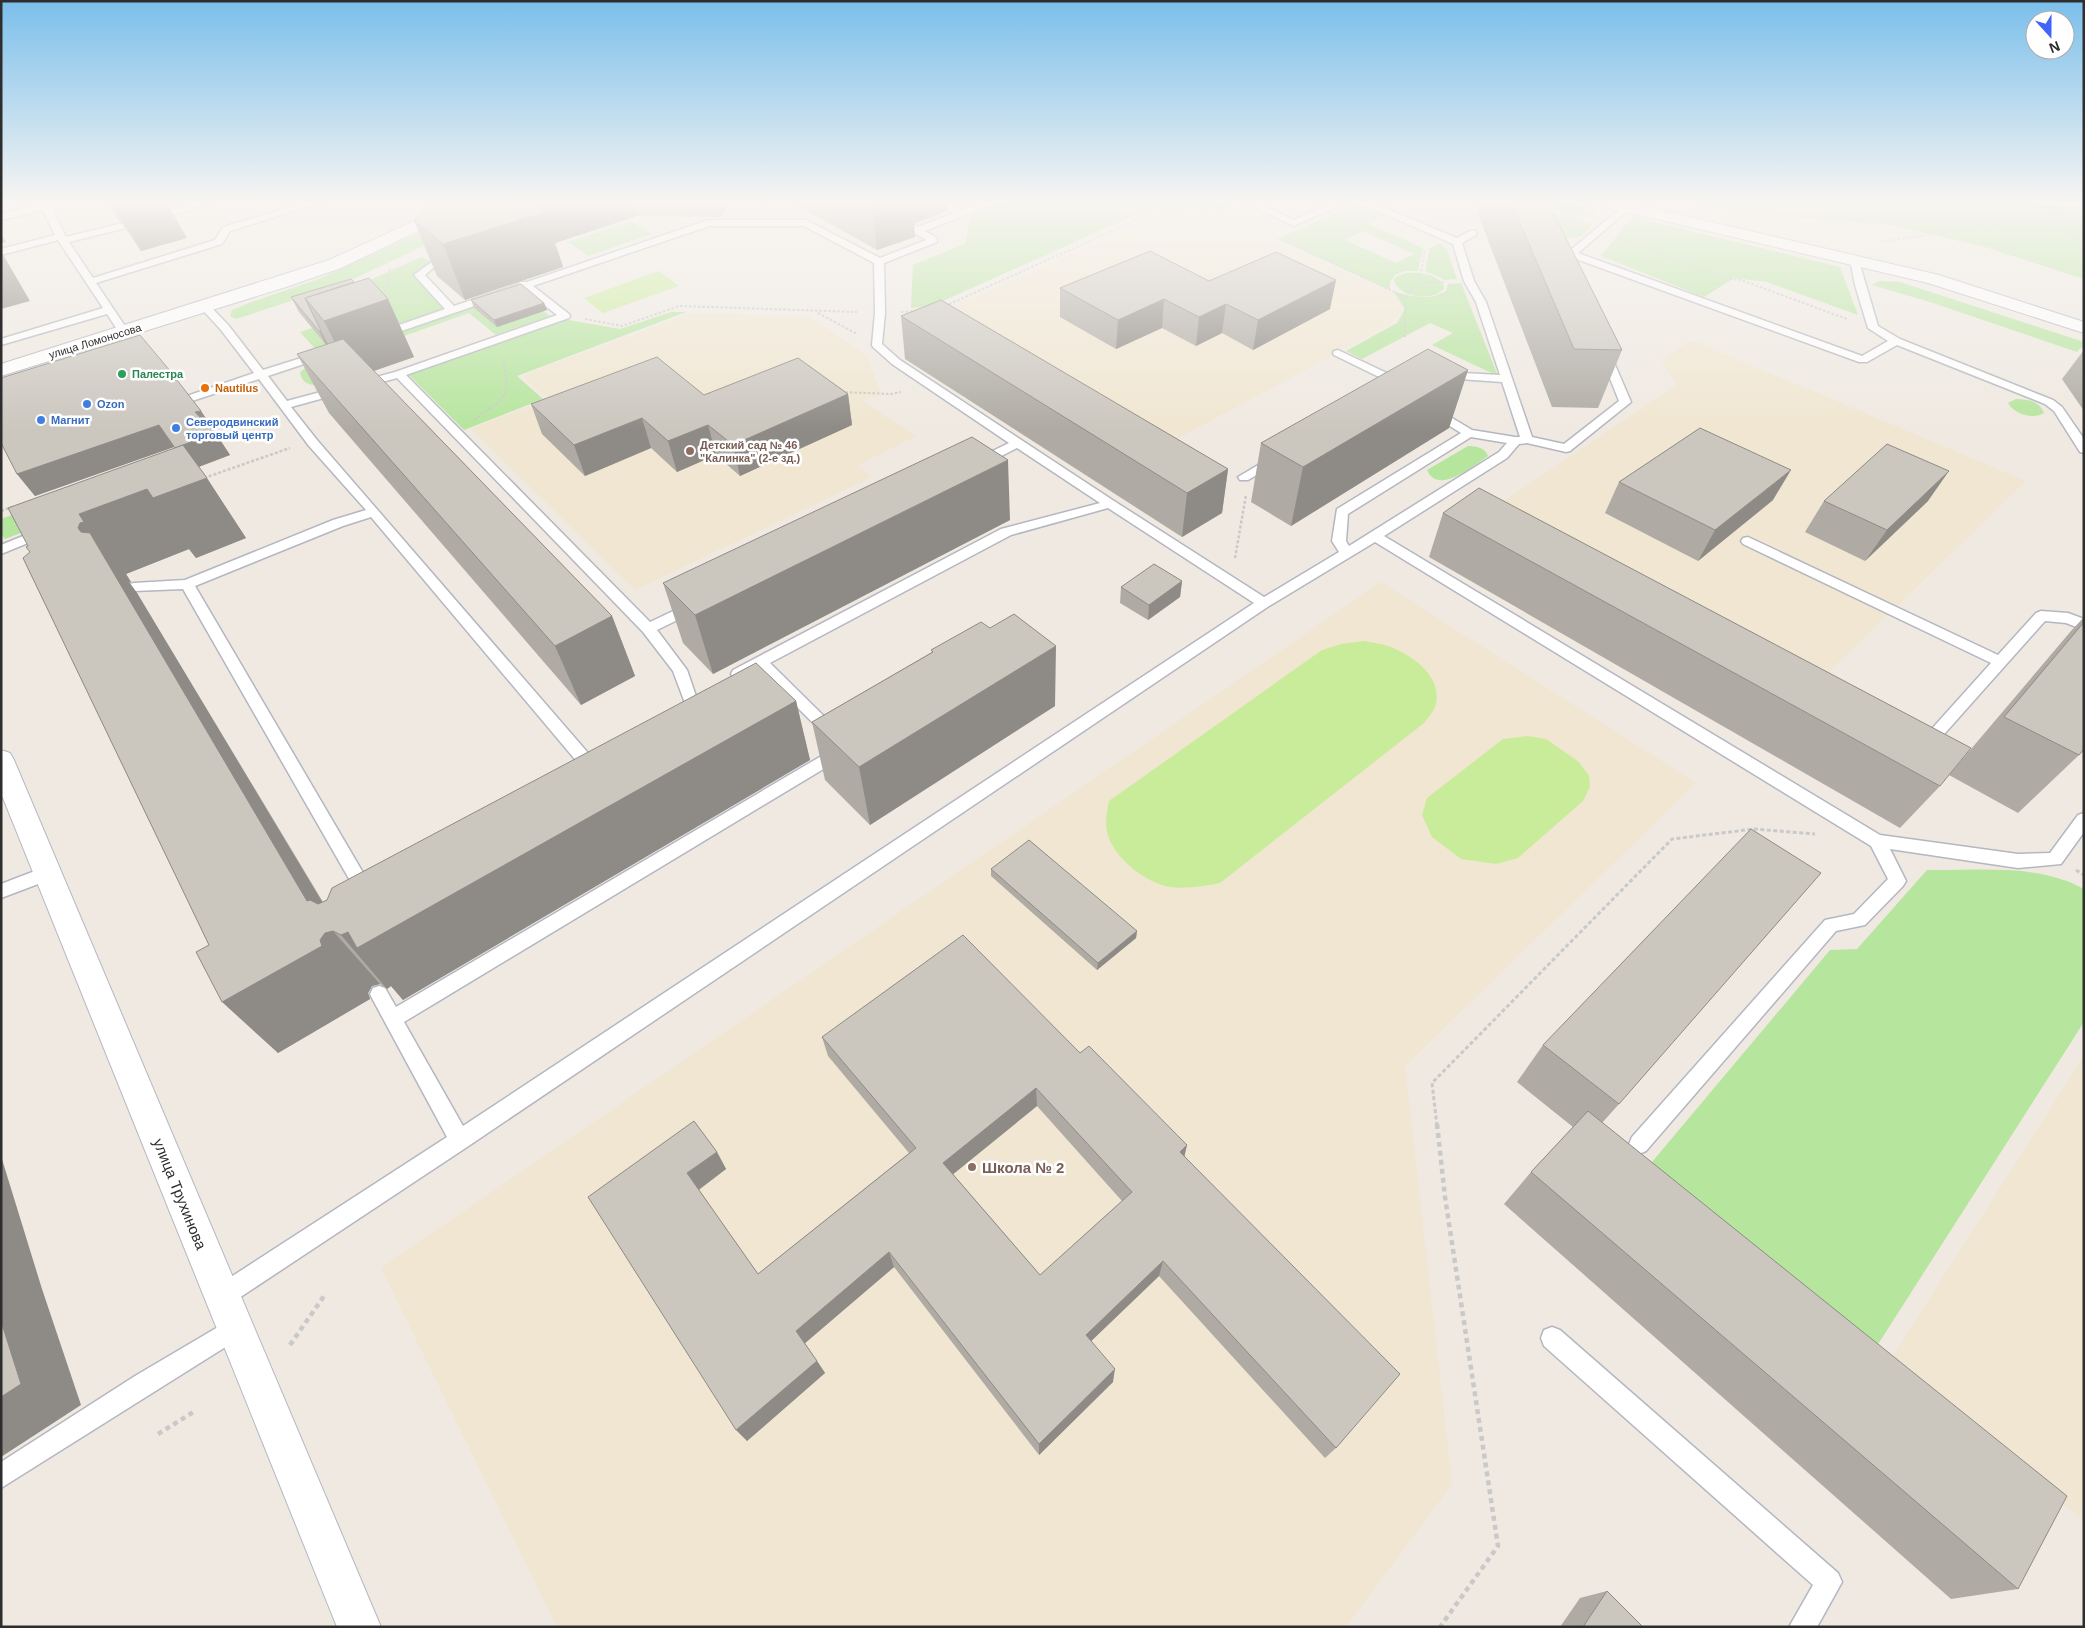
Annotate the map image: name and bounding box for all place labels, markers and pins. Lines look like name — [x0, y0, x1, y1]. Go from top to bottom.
marker: Палестра — [116, 368, 128, 380]
place label: Палестра — [132, 368, 184, 380]
marker: Nautilus — [199, 382, 211, 394]
place label: Nautilus — [215, 382, 258, 394]
marker: Ozon — [81, 398, 93, 410]
place label: Ozon — [97, 398, 125, 410]
marker: Магнит — [35, 414, 47, 426]
place label: Магнит — [51, 414, 90, 426]
place label: Северодвинский торговый центр — [186, 416, 278, 441]
marker: Северодвинский торговый центр — [170, 422, 182, 434]
place label: Детский сад № 46 "Калинка" (2-е зд.) — [700, 439, 801, 464]
marker: Детский сад № 46 "Калинка" (2-е зд.) — [684, 445, 696, 457]
place label: Школа № 2 — [982, 1159, 1064, 1176]
marker: Школа № 2 — [966, 1161, 978, 1173]

